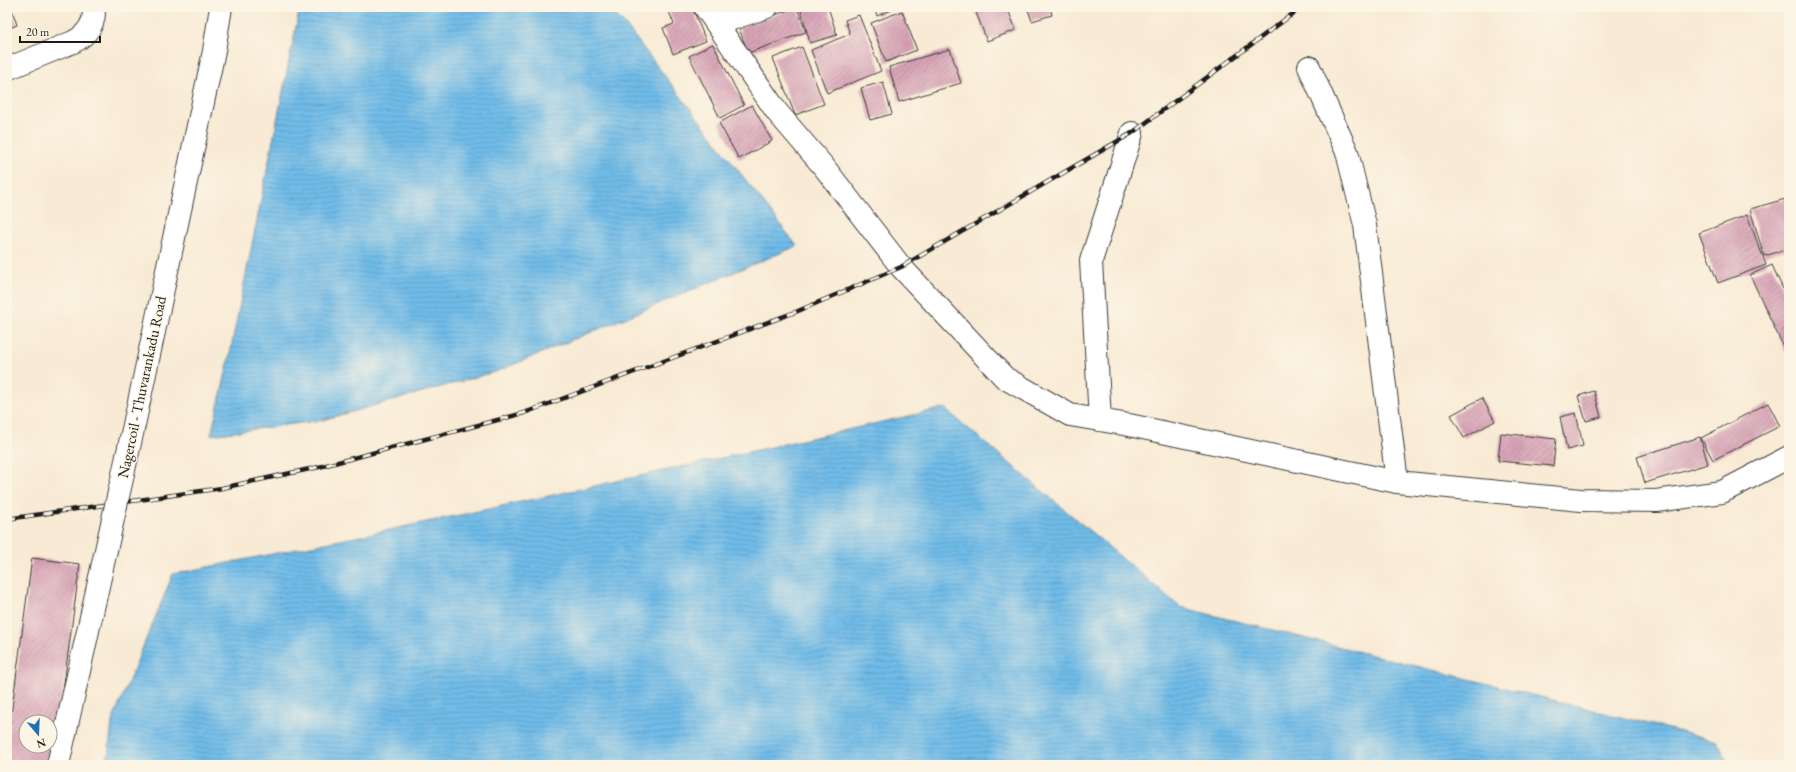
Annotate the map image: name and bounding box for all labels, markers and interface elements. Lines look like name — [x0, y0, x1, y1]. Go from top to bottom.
scale bar — [20, 18, 100, 44]
text: 20 m — [26, 24, 50, 40]
street label: Nagercoil - Thuvarankadu Road — [113, 294, 170, 480]
north arrow — [18, 714, 58, 754]
text: N — [35, 735, 48, 752]

